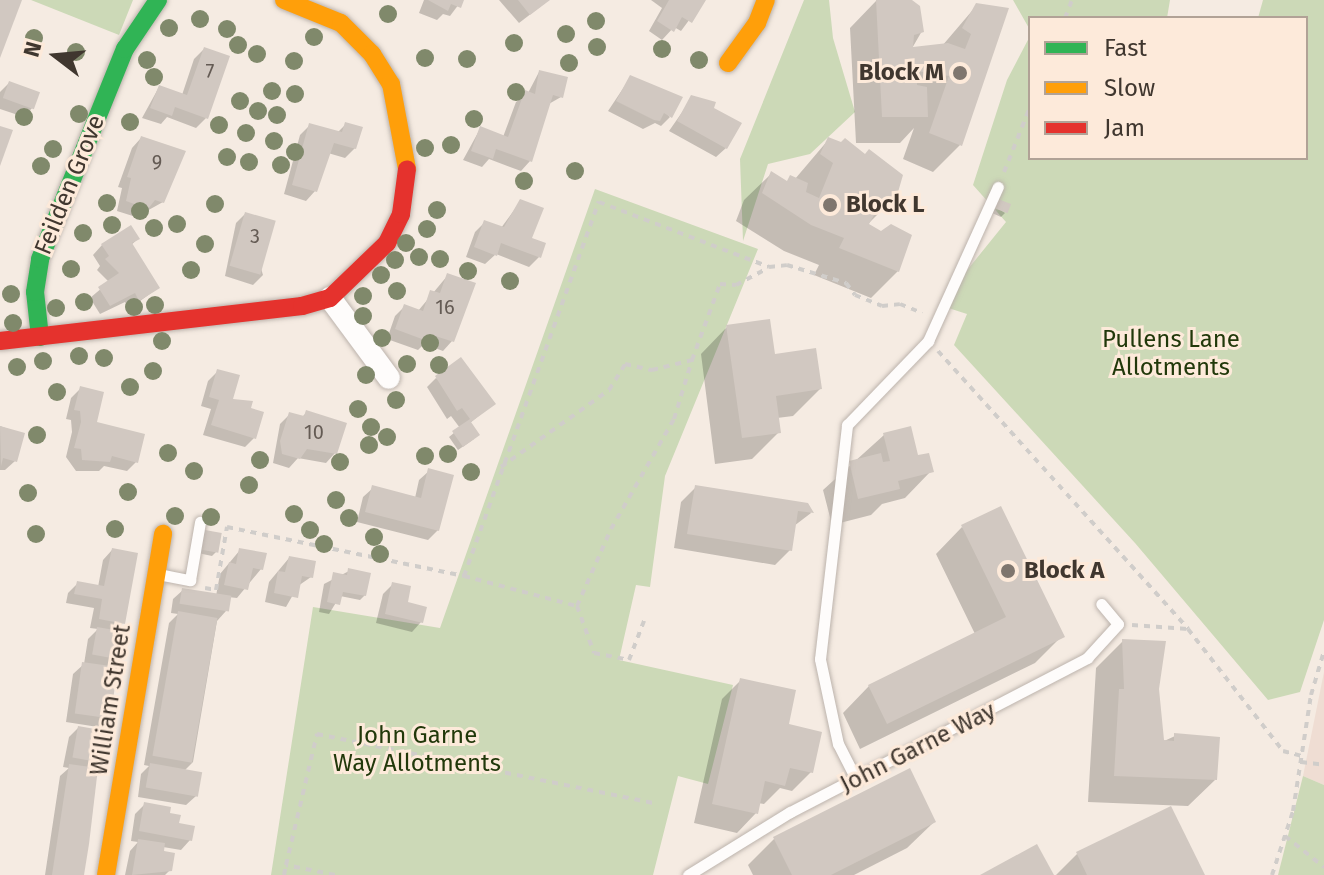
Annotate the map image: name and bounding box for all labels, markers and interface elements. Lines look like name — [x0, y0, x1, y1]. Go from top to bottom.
north arrow — [16, 16, 96, 96]
legend — [1028, 16, 1308, 160]
text: Fast — [1104, 34, 1147, 62]
text: N — [17, 39, 47, 60]
house number: 7 — [206, 59, 214, 83]
place label: Block M — [859, 59, 944, 87]
marker: Block M — [951, 64, 969, 82]
text: Slow — [1104, 74, 1155, 102]
street label: Feilden Grove — [29, 111, 111, 259]
text: Jam — [1104, 114, 1145, 142]
house number: 9 — [152, 150, 162, 174]
place label: Block L — [846, 191, 925, 219]
marker: Block L — [821, 196, 839, 214]
house number: 3 — [250, 224, 260, 248]
house number: 16 — [435, 295, 455, 319]
park label: Pullens Lane Allotments — [1102, 326, 1240, 382]
house number: 10 — [304, 420, 324, 444]
place label: Block A — [1024, 557, 1104, 585]
marker: Block A — [999, 562, 1017, 580]
street label: William Street — [85, 622, 137, 778]
street label: John Garne Way — [836, 696, 1000, 800]
park label: John Garne Way Allotments — [333, 722, 501, 778]

